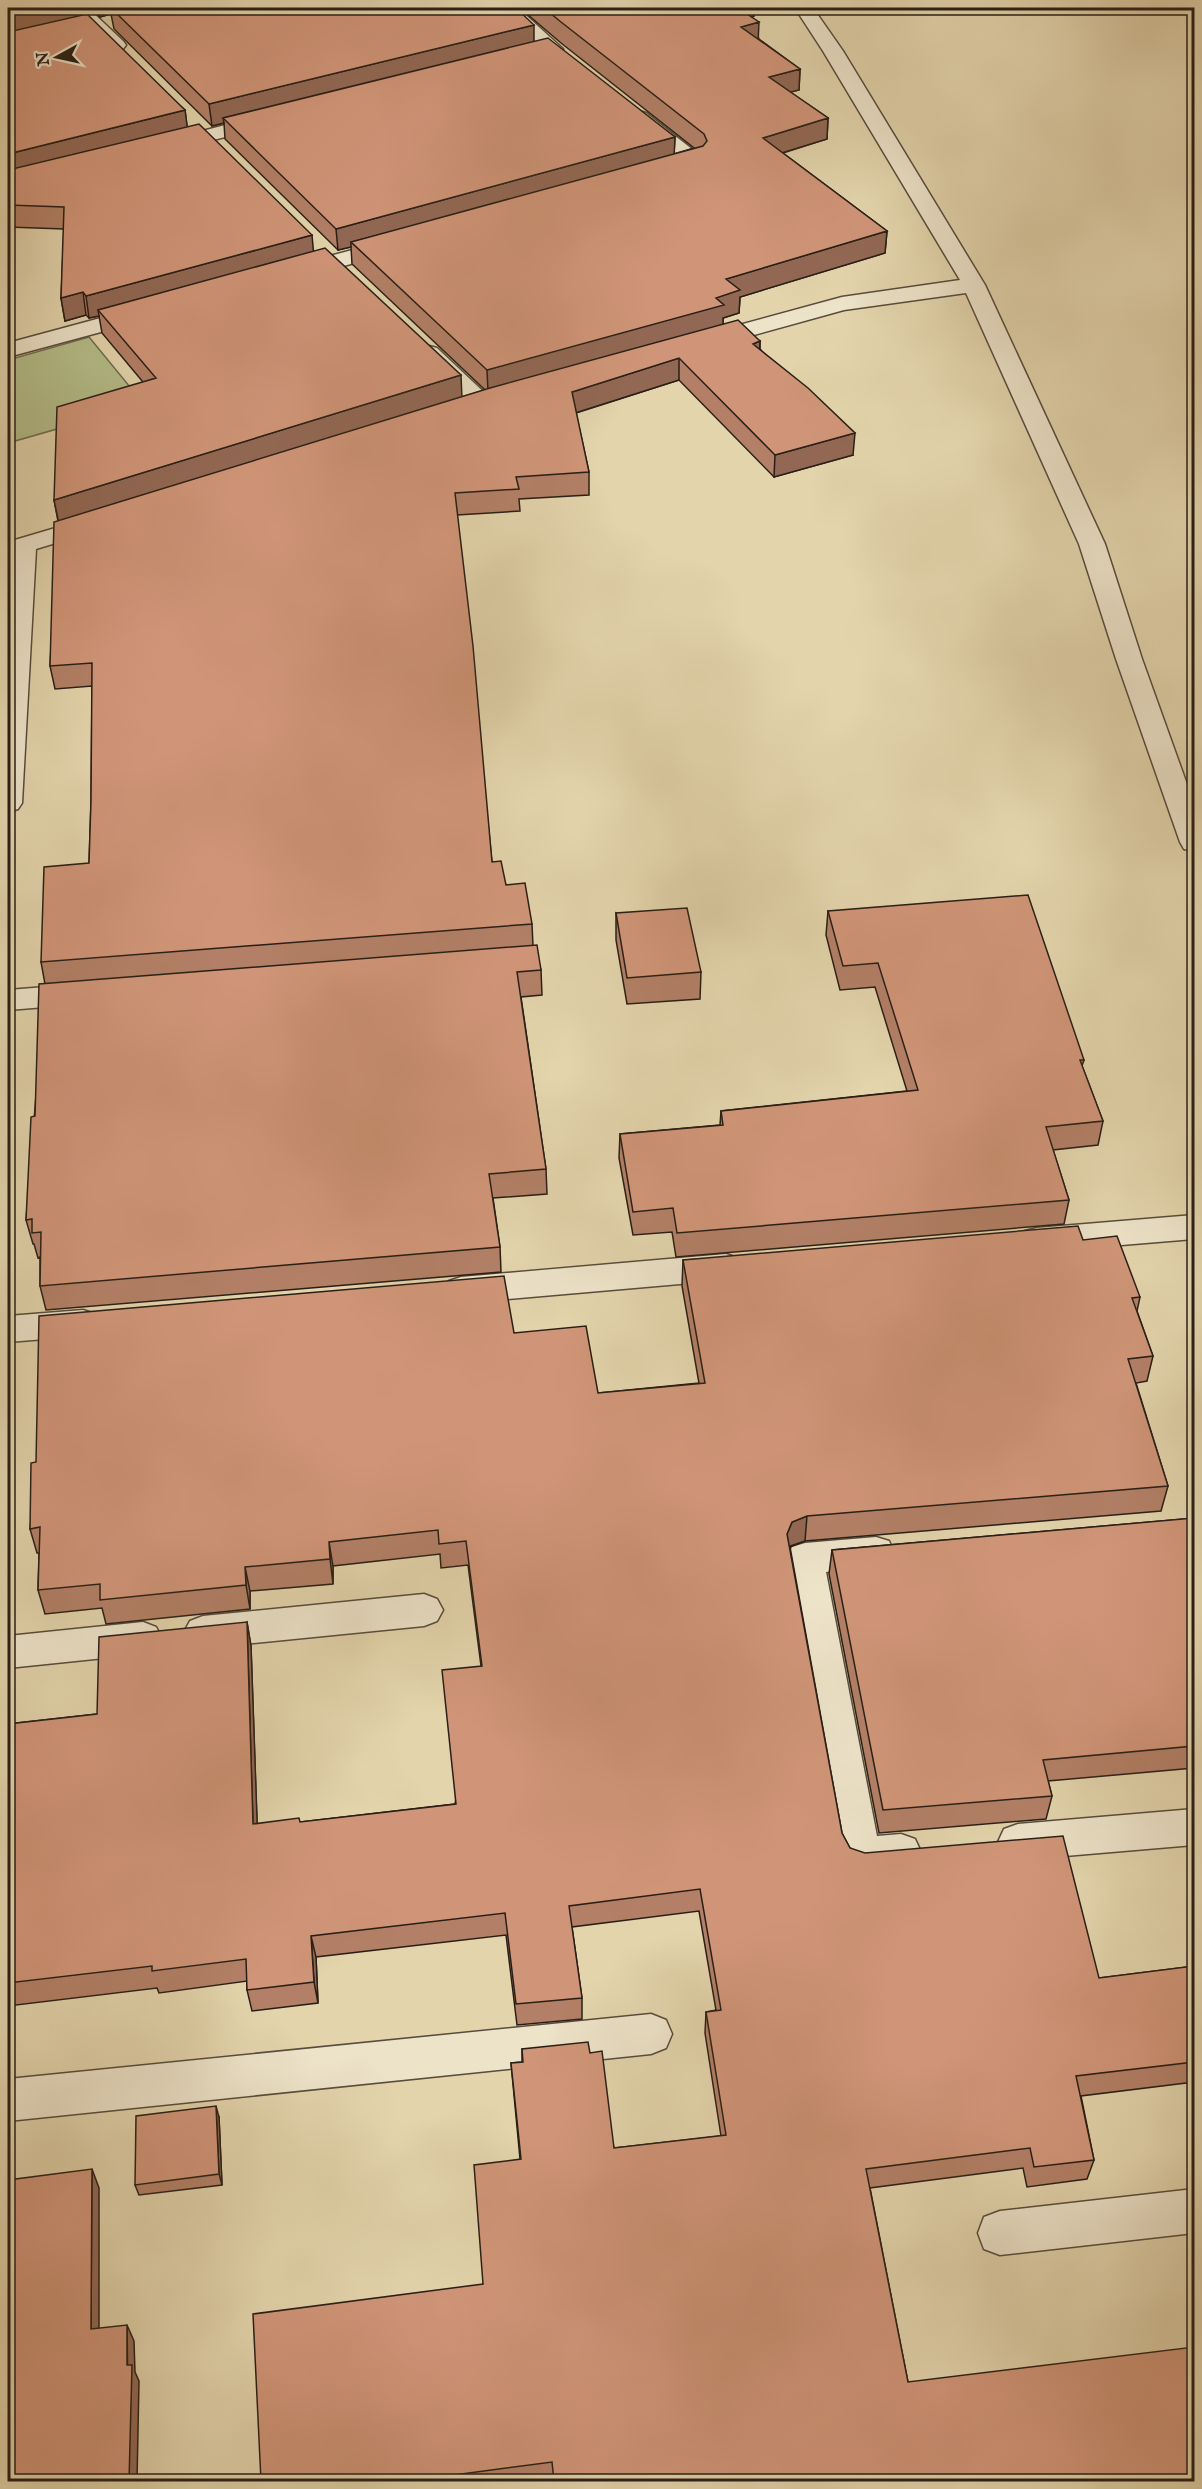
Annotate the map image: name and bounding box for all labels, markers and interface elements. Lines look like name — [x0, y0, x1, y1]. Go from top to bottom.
north arrow — [27, 27, 87, 87]
text: N — [33, 50, 55, 68]

